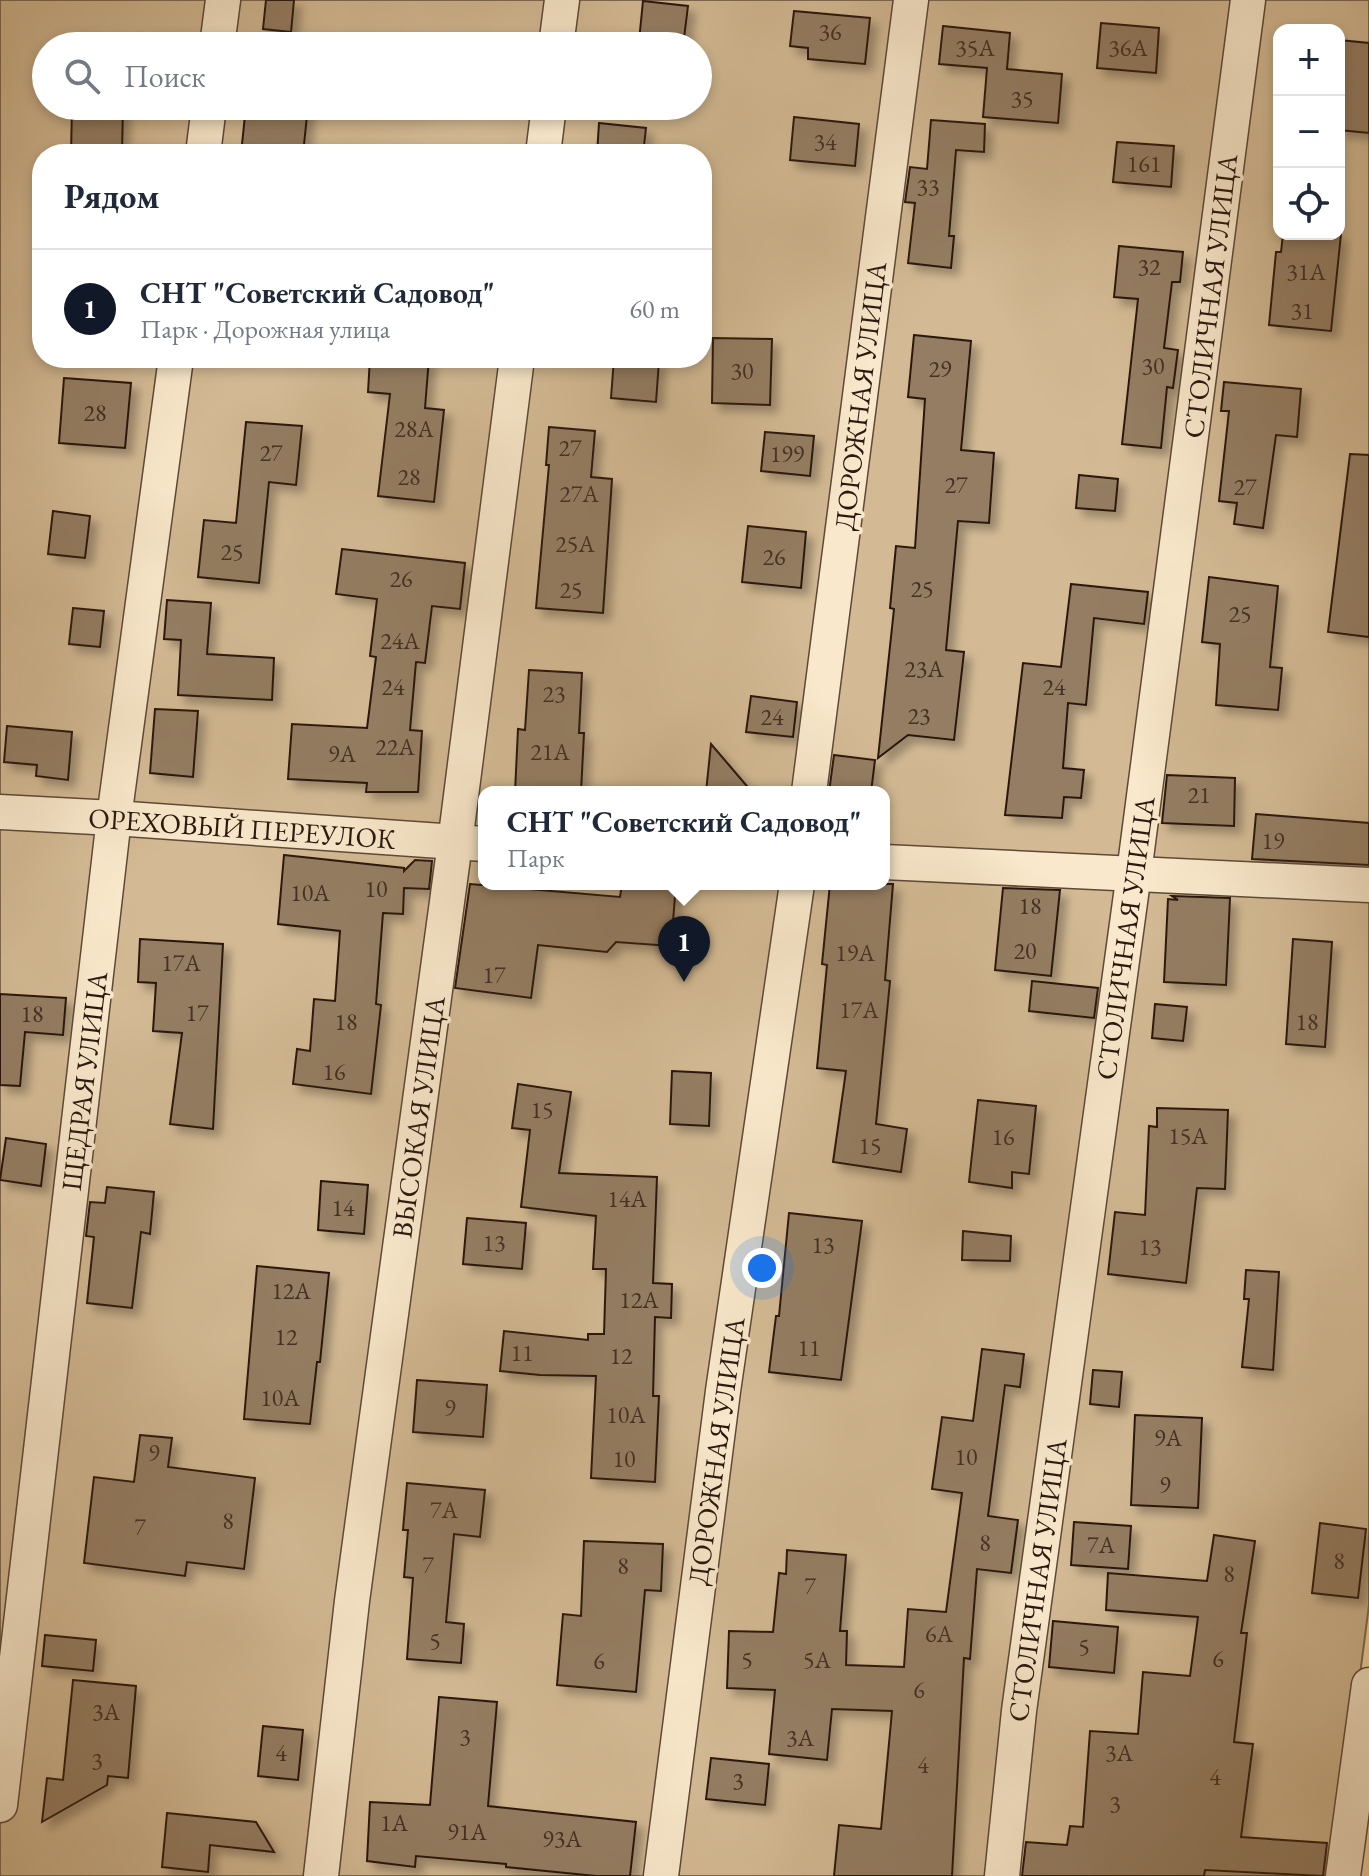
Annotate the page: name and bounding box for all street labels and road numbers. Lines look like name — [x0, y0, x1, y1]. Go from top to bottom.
street label: СТОЛИЧНАЯ УЛИЦА — [1175, 151, 1245, 440]
street label: ДОРОЖНАЯ УЛИЦА — [826, 259, 894, 532]
street label: СТОЛИЧНАЯ УЛИЦА — [1087, 793, 1163, 1082]
street label: ОРЕХОВЫЙ ПЕРЕУЛОК — [87, 799, 397, 857]
street label: ЩЕДРАЯ УЛИЦА — [53, 969, 115, 1193]
street label: ВЫСОКАЯ УЛИЦА — [383, 993, 453, 1240]
street label: ДОРОЖНАЯ УЛИЦА — [679, 1314, 753, 1587]
street label: СТОЛИЧНАЯ УЛИЦА — [999, 1435, 1075, 1724]

